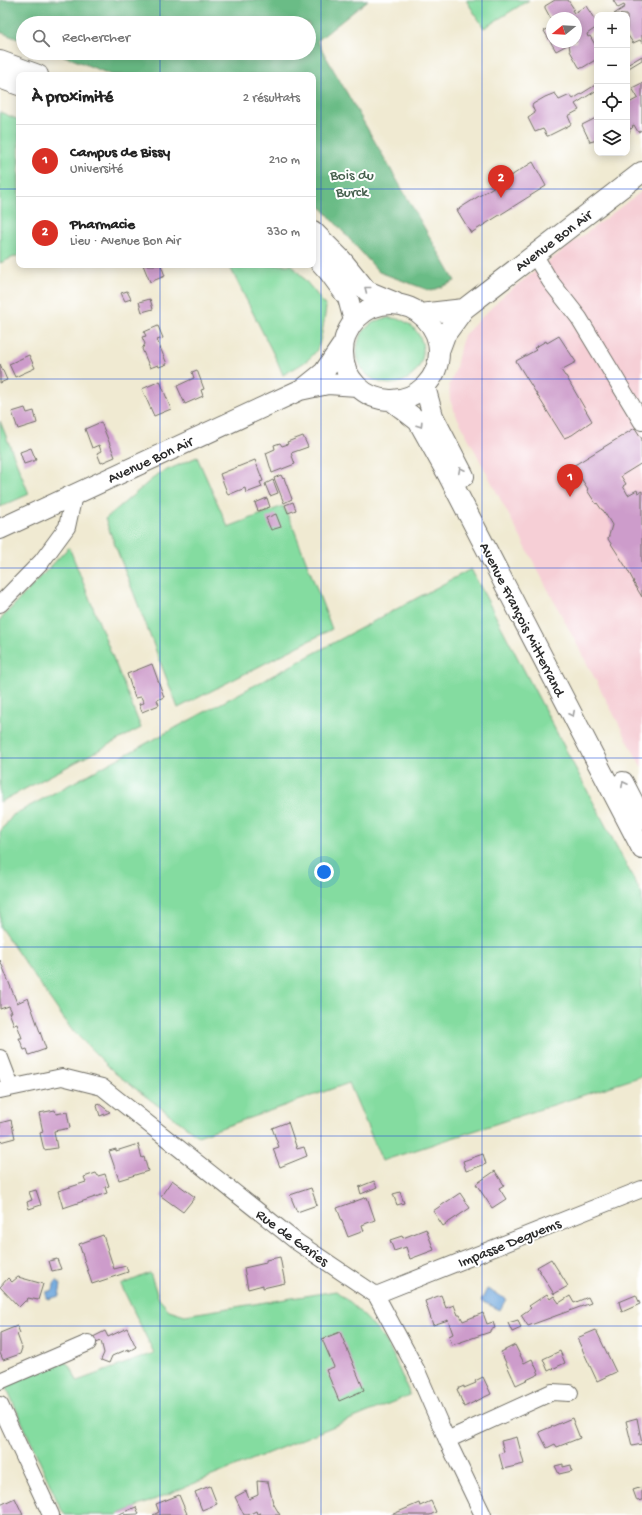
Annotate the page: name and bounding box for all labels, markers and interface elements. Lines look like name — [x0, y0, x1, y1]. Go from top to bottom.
north arrow — [546, 12, 582, 48]
map controls — [594, 12, 630, 156]
button: + — [594, 12, 630, 48]
search box — [16, 16, 316, 60]
icon: search — [30, 27, 52, 49]
text: Rechercher — [62, 29, 130, 47]
button: − — [594, 48, 630, 84]
button: locate — [594, 84, 630, 120]
text: À proximité — [32, 88, 113, 108]
text: 2 résultats — [243, 91, 300, 106]
button: layers — [594, 120, 630, 156]
text: Campus de Bissy — [70, 144, 170, 162]
text: 1 — [42, 153, 48, 168]
text: 210 m — [269, 153, 300, 168]
text: Université — [70, 162, 123, 177]
pin: 2 — [488, 165, 514, 198]
park label: Bois du Burck — [329, 167, 374, 202]
street label: Avenue Bon Air — [512, 206, 598, 277]
text: Pharmacie — [70, 216, 135, 234]
text: 2 — [42, 225, 48, 240]
text: 330 m — [267, 225, 300, 240]
text: Lieu · Avenue Bon Air — [70, 234, 181, 249]
one-way arrow — [364, 287, 372, 294]
one-way arrow — [415, 421, 423, 428]
street label: Avenue Bon Air — [105, 432, 198, 488]
pin: 1 — [557, 464, 583, 497]
one-way arrow — [458, 467, 466, 474]
street label: Avenue François Mitterrand — [474, 540, 569, 701]
one-way arrow — [567, 709, 574, 717]
one-way arrow — [621, 781, 629, 788]
your location — [314, 862, 334, 882]
street label: Rue de Garies — [252, 1206, 332, 1271]
street label: Impasse Deguems — [456, 1215, 564, 1273]

